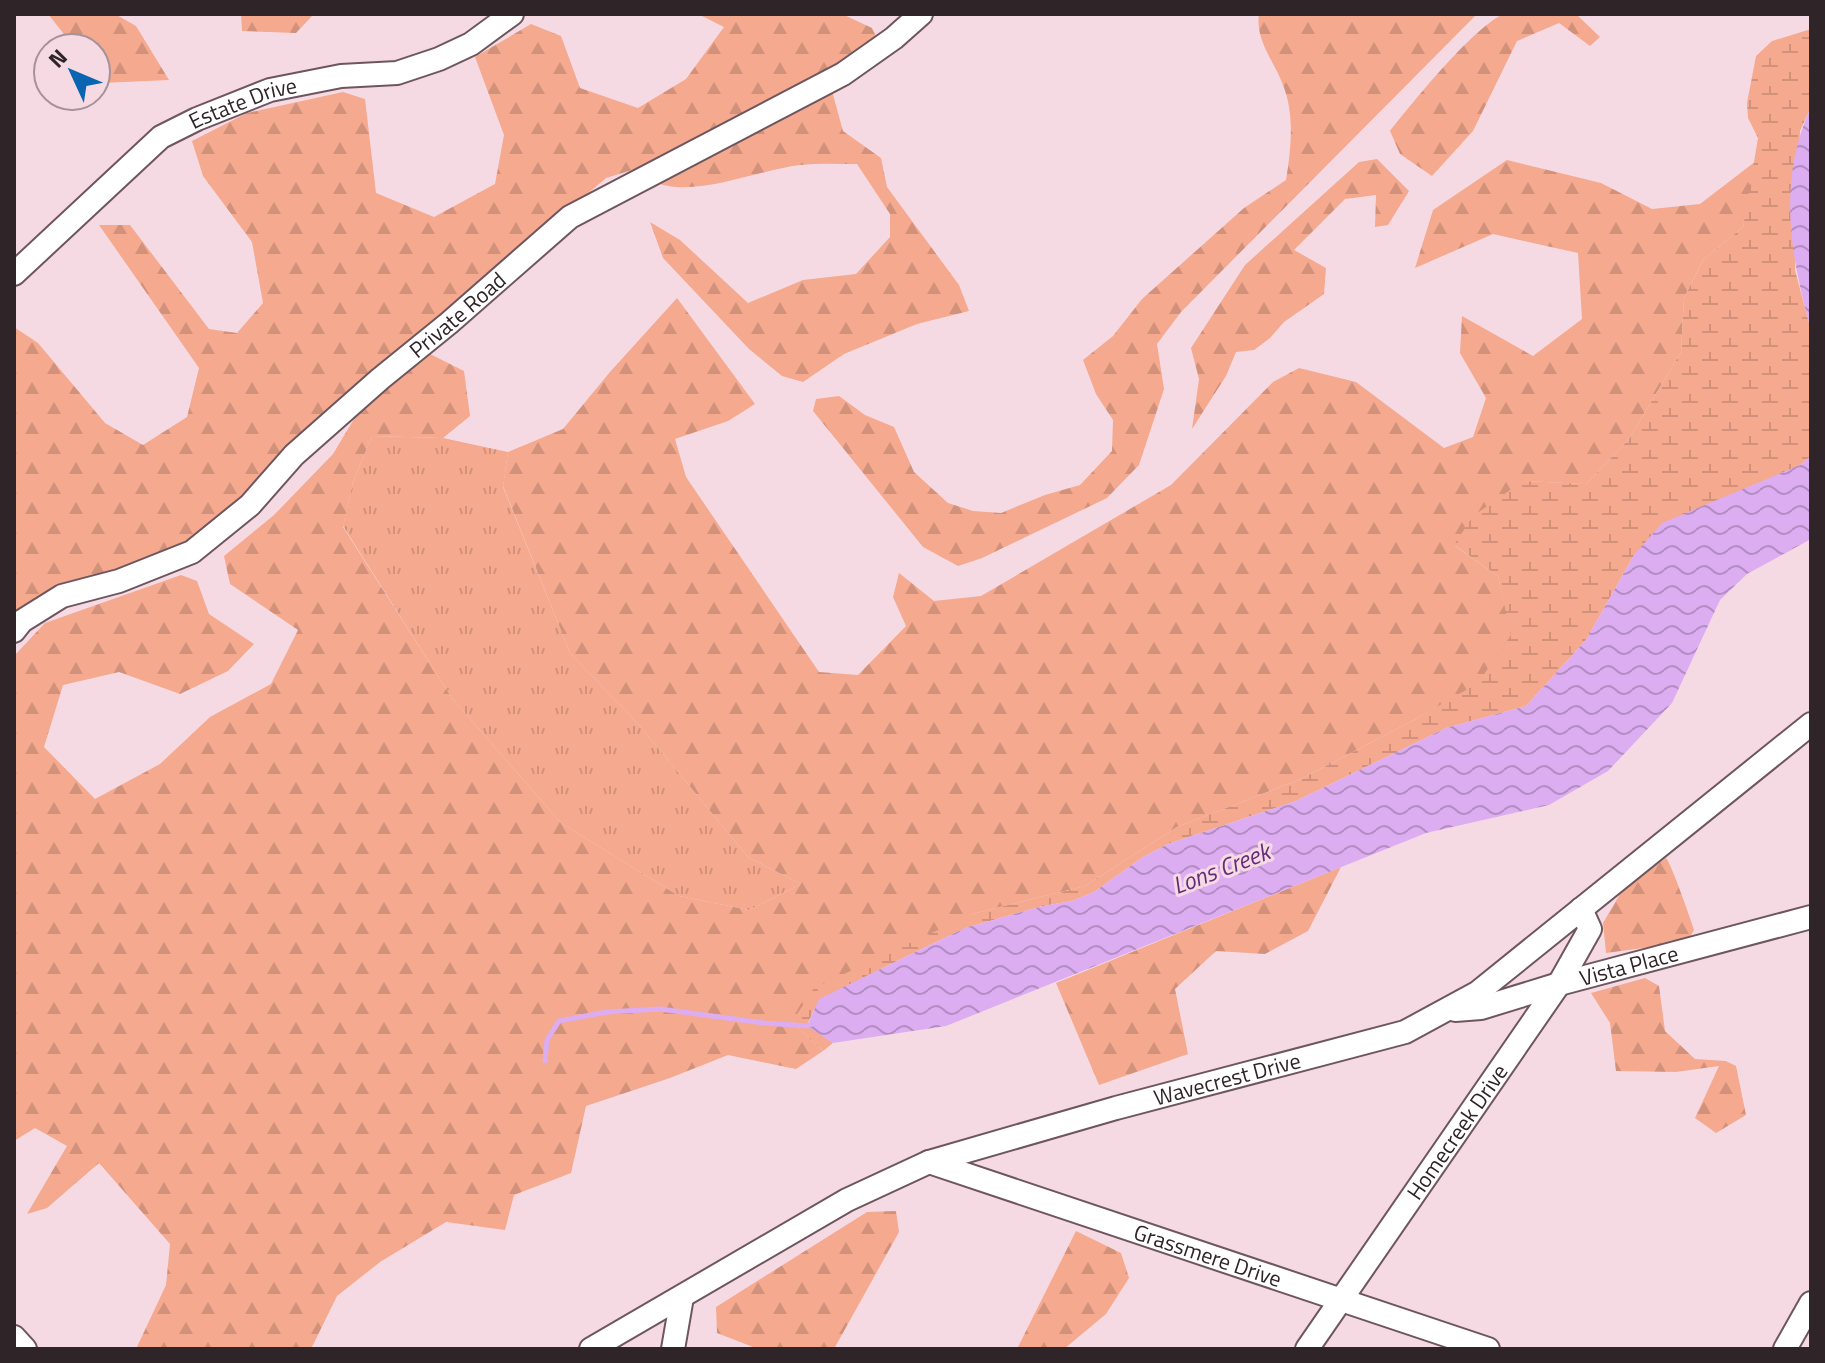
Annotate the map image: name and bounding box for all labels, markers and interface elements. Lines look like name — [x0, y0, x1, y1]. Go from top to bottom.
north arrow — [32, 32, 112, 112]
text: N — [40, 41, 75, 75]
street label: Estate Drive — [182, 68, 300, 138]
street label: Private Road — [401, 264, 513, 366]
water label: Lons Creek — [1167, 832, 1278, 903]
street label: Vista Place — [1576, 936, 1682, 995]
street label: Wavecrest Drive — [1150, 1043, 1304, 1114]
street label: Homecreek Drive — [1398, 1057, 1516, 1207]
street label: Grassmere Drive — [1130, 1215, 1286, 1296]

